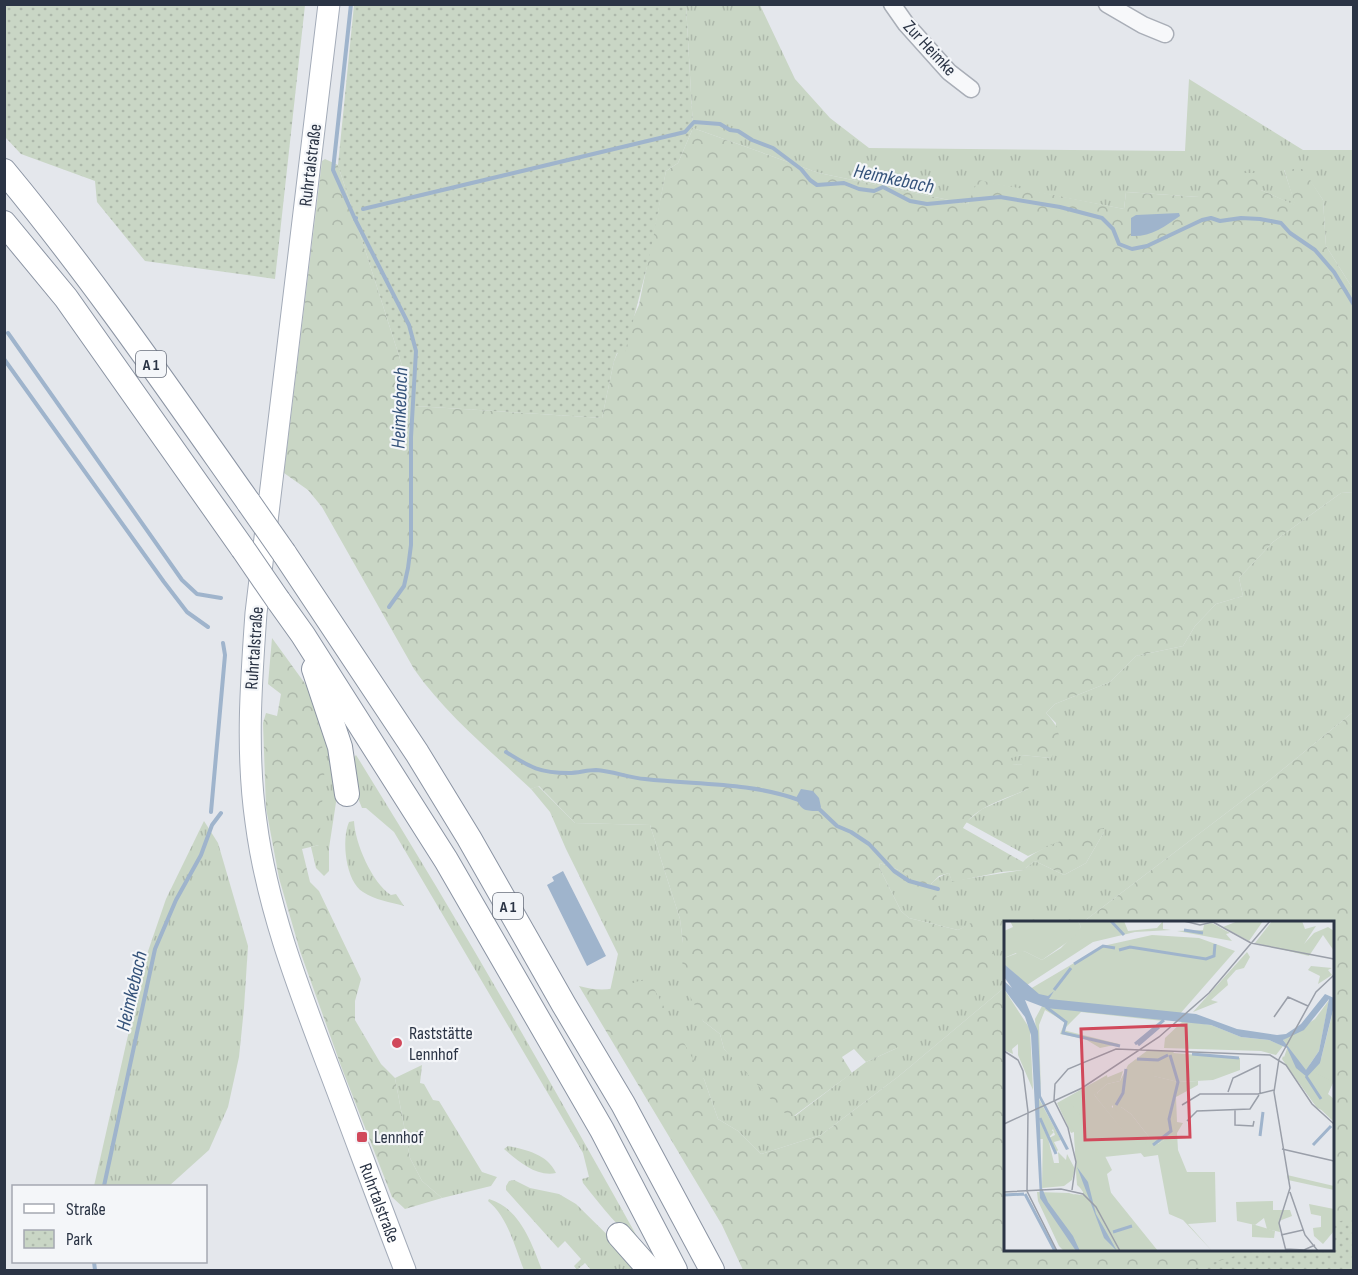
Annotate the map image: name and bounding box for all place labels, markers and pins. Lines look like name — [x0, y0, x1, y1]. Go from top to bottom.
place label: Raststätte Lennhof — [409, 1023, 473, 1065]
marker: Raststätte Lennhof — [390, 1036, 404, 1050]
place label: Lennhof — [374, 1127, 424, 1148]
marker: Lennhof — [355, 1130, 369, 1144]

